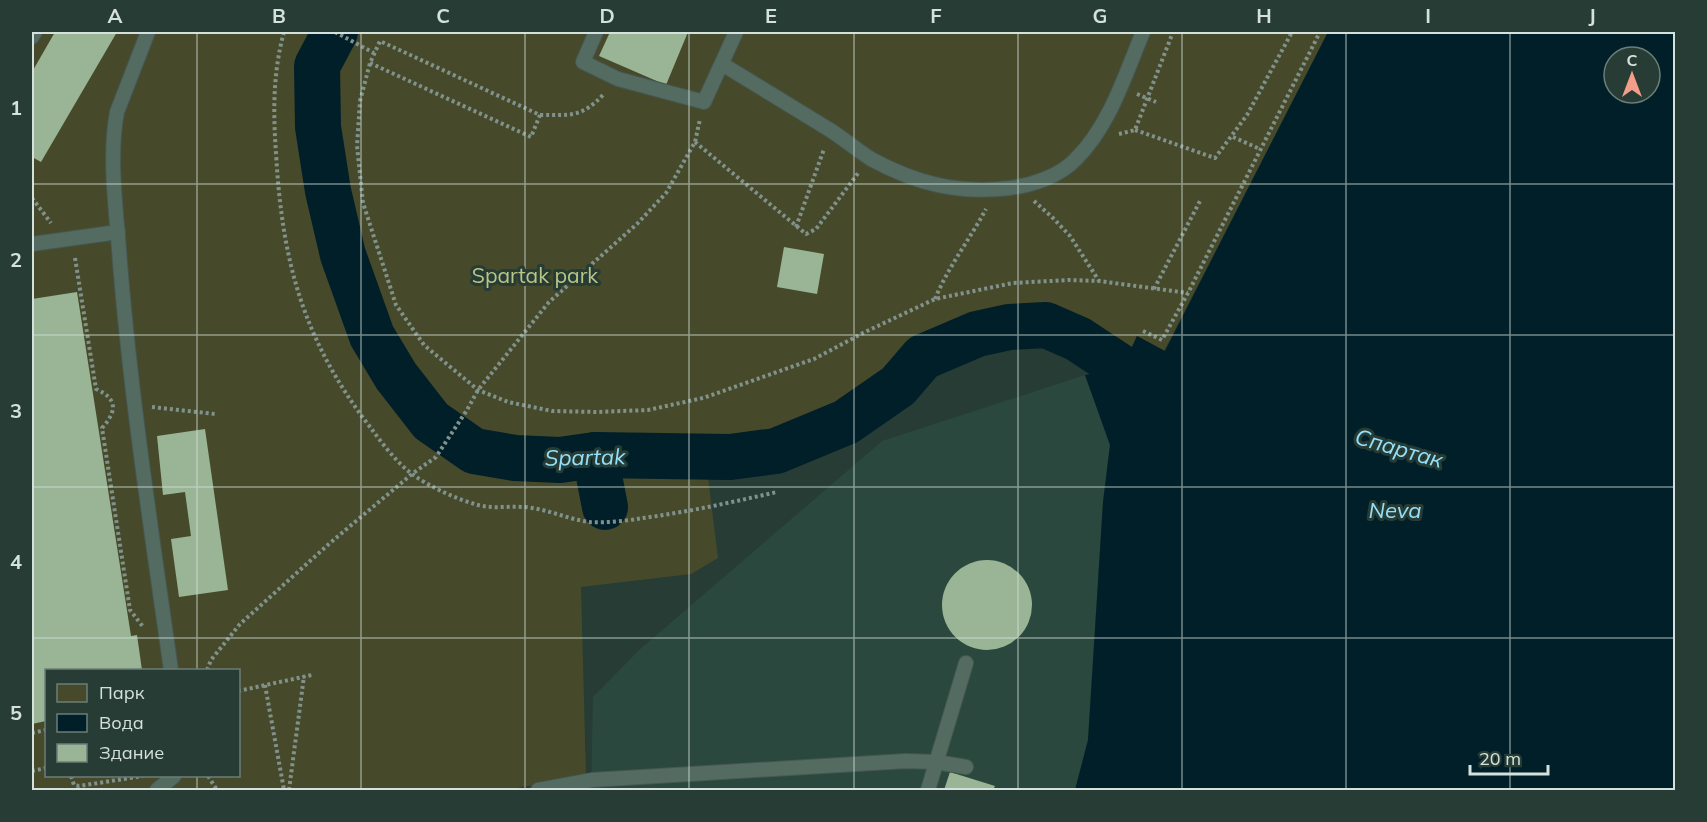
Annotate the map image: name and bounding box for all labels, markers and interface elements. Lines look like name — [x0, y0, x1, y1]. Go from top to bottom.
text: A — [108, 3, 123, 28]
text: B — [272, 3, 286, 28]
text: C — [436, 3, 450, 28]
text: D — [599, 3, 615, 28]
text: E — [765, 3, 777, 28]
text: F — [930, 3, 942, 28]
text: G — [1093, 3, 1107, 28]
text: H — [1256, 3, 1272, 28]
text: I — [1425, 3, 1431, 28]
text: J — [1588, 3, 1596, 28]
north arrow — [1602, 45, 1662, 105]
text: С — [1627, 50, 1638, 70]
text: 1 — [10, 95, 22, 120]
text: 2 — [10, 247, 22, 272]
park label: Spartak park — [472, 262, 598, 288]
text: 3 — [10, 398, 22, 423]
water label: Спартак — [1352, 422, 1447, 474]
water label: Spartak — [544, 442, 626, 472]
water label: Neva — [1369, 496, 1421, 524]
text: 4 — [10, 549, 22, 574]
legend — [45, 669, 240, 777]
text: Парк — [99, 681, 145, 704]
text: 5 — [10, 700, 22, 725]
text: Вода — [99, 711, 144, 734]
scale bar — [1470, 738, 1548, 776]
text: Здание — [99, 741, 164, 764]
text: 20 m — [1479, 747, 1521, 770]

